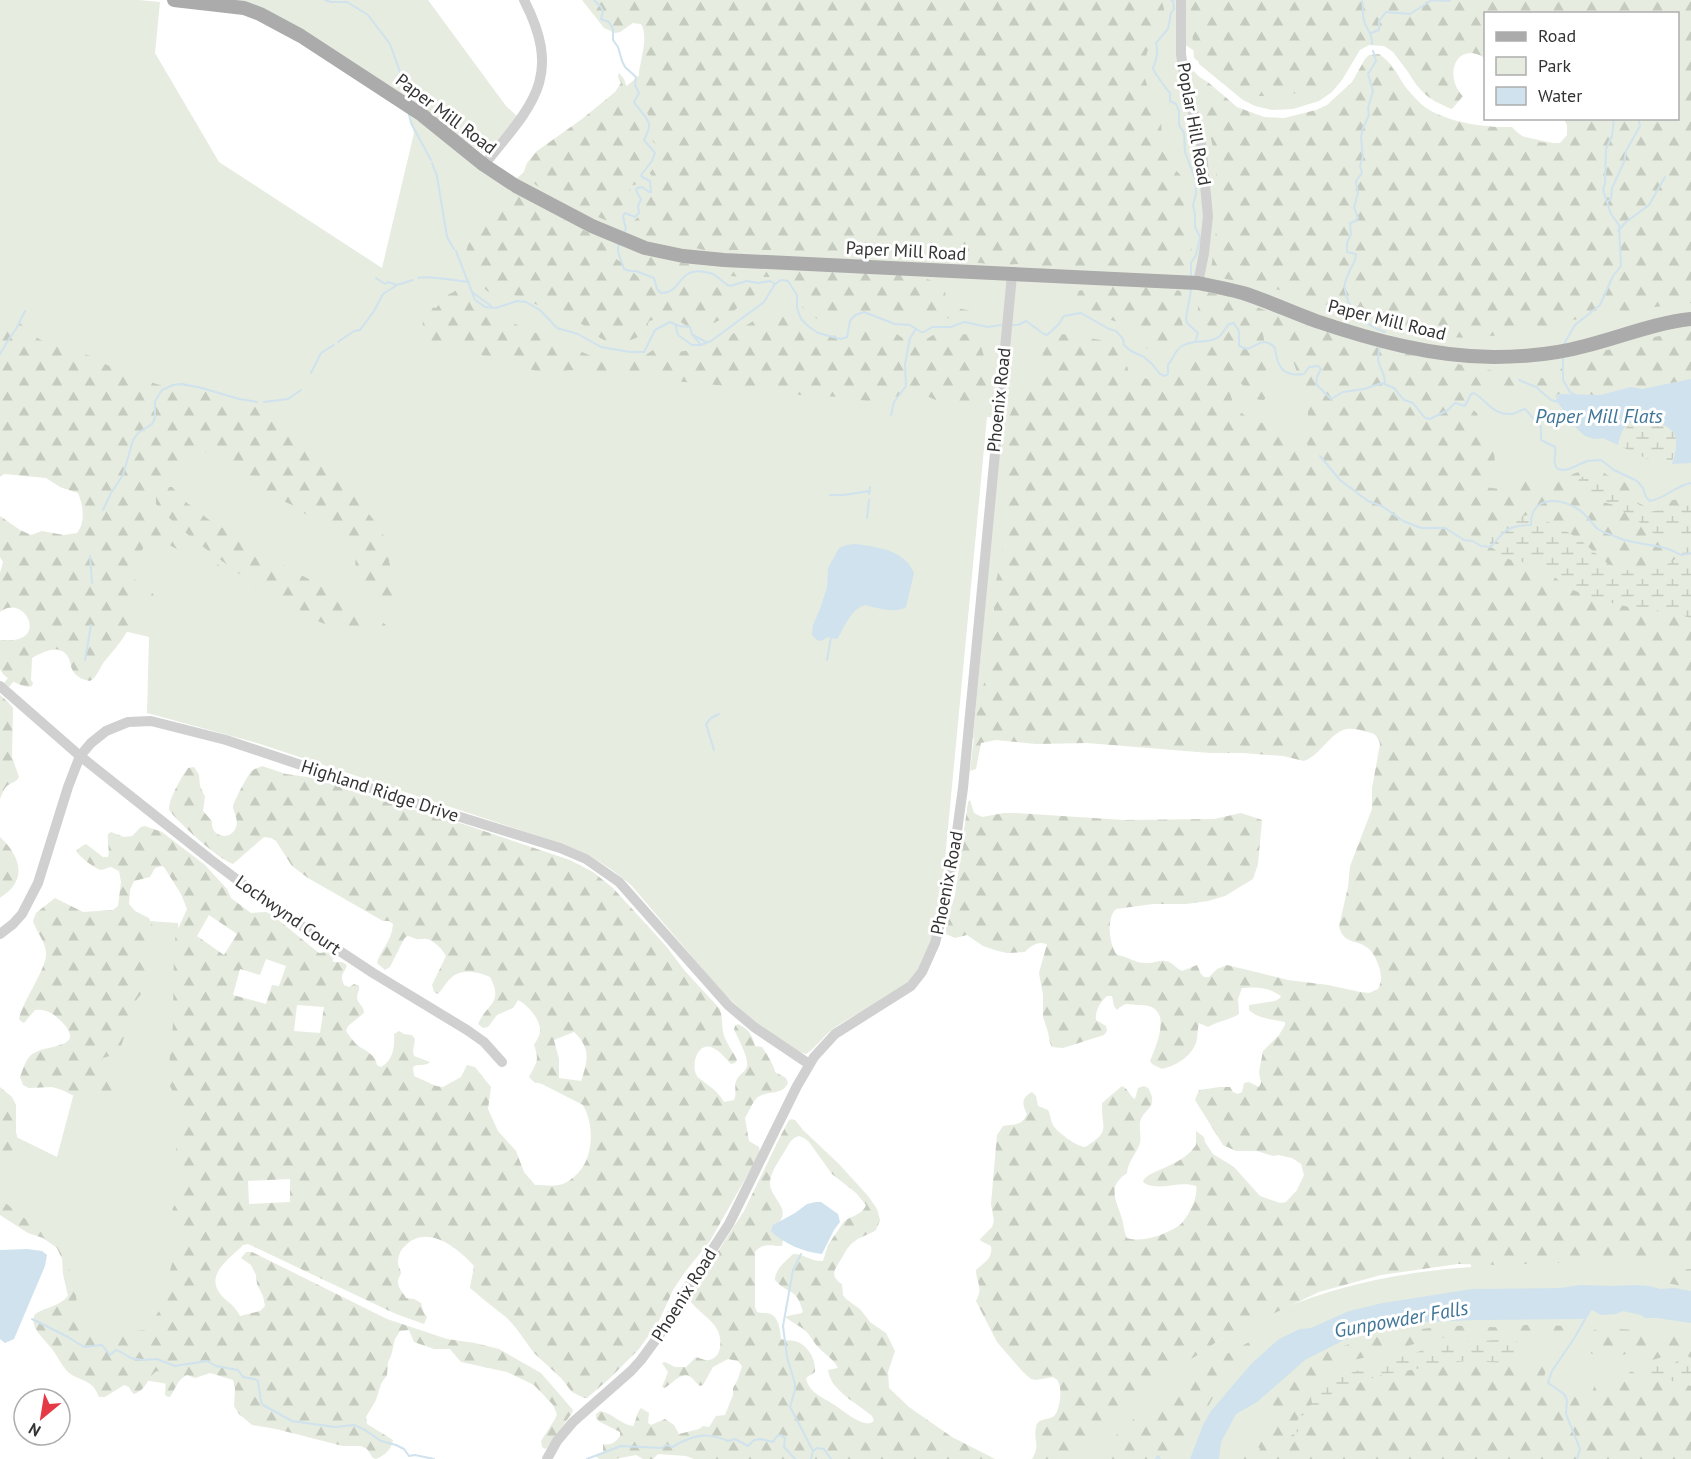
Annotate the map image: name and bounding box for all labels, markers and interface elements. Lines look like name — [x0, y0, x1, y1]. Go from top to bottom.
legend — [1484, 12, 1679, 120]
text: Road — [1538, 24, 1576, 47]
text: Park — [1538, 54, 1571, 77]
street label: Poplar Hill Road — [1172, 61, 1217, 187]
street label: Paper Mill Road — [391, 68, 501, 159]
text: Water — [1538, 84, 1582, 107]
street label: Paper Mill Road — [845, 236, 967, 265]
street label: Paper Mill Road — [1326, 294, 1448, 345]
street label: Phoenix Road — [982, 347, 1015, 453]
water label: Paper Mill Flats — [1535, 403, 1663, 429]
street label: Highland Ridge Drive — [299, 754, 462, 827]
street label: Phoenix Road — [925, 829, 968, 937]
street label: Lochwynd Court — [231, 870, 346, 959]
street label: Phoenix Road — [646, 1244, 721, 1345]
water label: Gunpowder Falls — [1332, 1294, 1470, 1344]
north arrow — [12, 1387, 72, 1447]
text: N — [25, 1419, 44, 1441]

